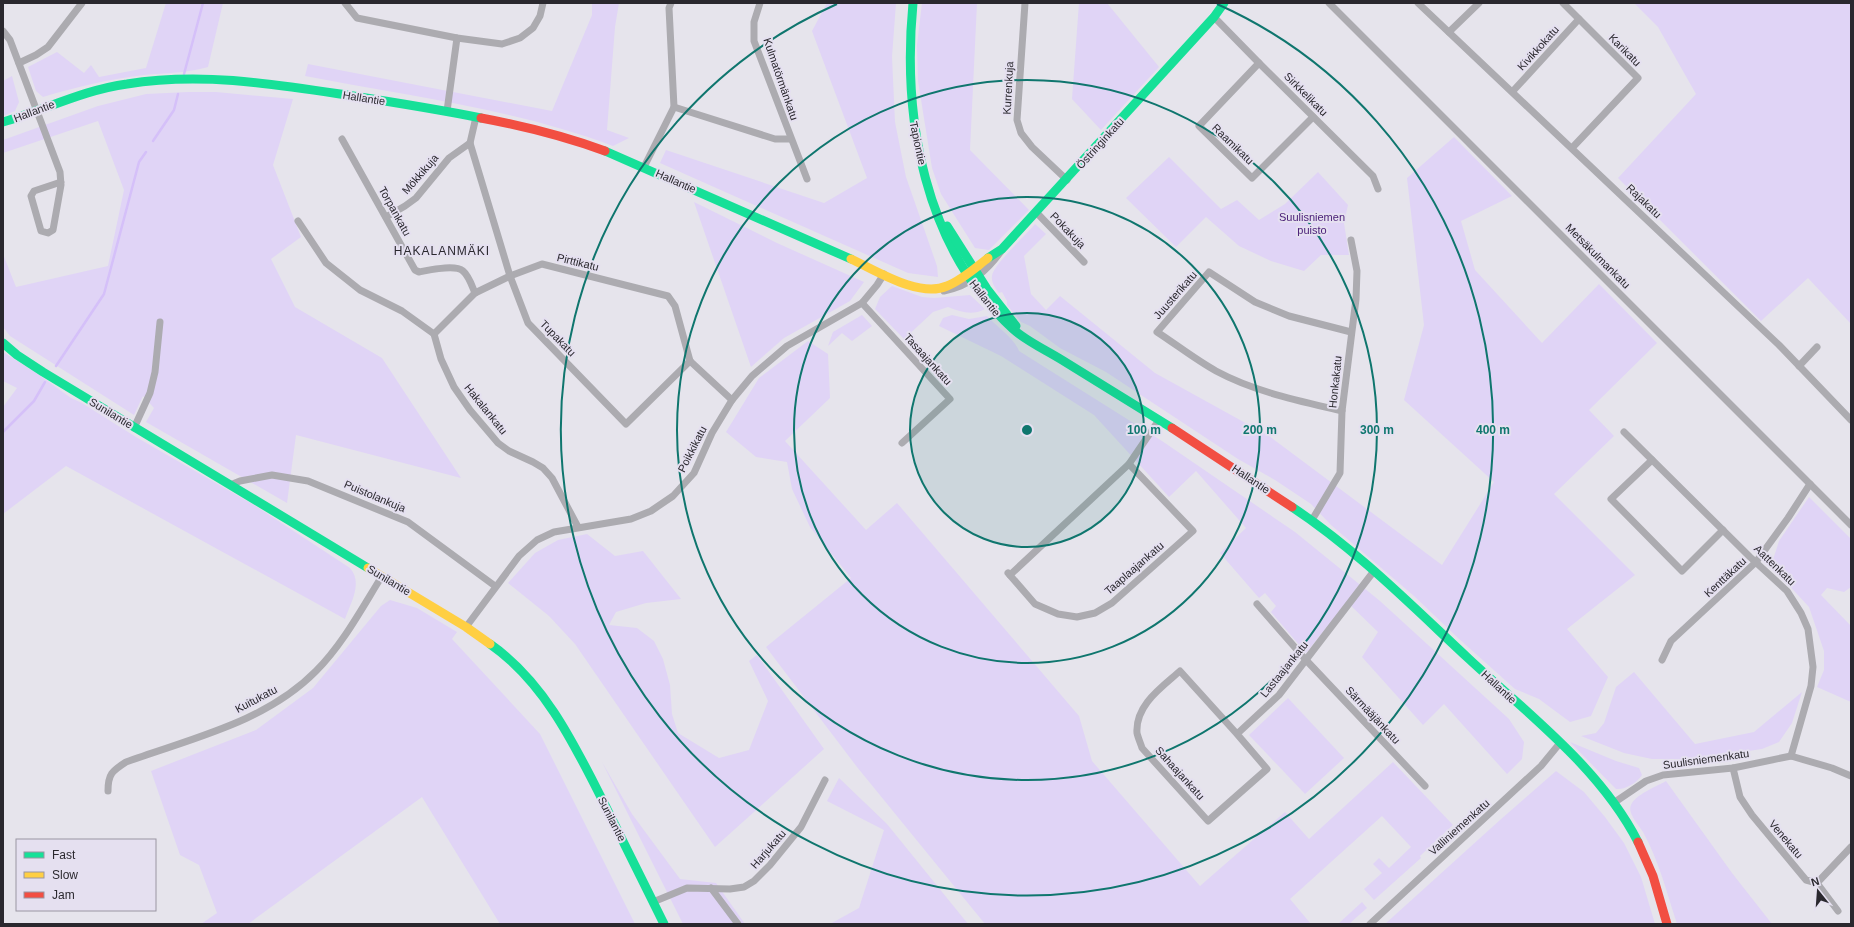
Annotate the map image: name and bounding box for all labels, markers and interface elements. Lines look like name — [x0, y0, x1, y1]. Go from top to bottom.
street label: Kivikkokatu — [1515, 23, 1561, 73]
street label: Karikatu — [1606, 31, 1644, 69]
street label: Kulmatörmänkatu — [761, 36, 801, 122]
street label: Kurrenkuja — [1001, 60, 1015, 115]
street label: Sirkkelikatu — [1282, 70, 1330, 118]
street label: Hallantie — [342, 89, 386, 107]
street label: Hallantie — [12, 98, 56, 124]
street label: Östringinkatu — [1074, 115, 1126, 171]
street label: Tapiontie — [908, 120, 928, 166]
street label: Raamikatu — [1210, 121, 1256, 167]
street label: Mökkikuja — [399, 151, 441, 196]
street label: Hallantie — [654, 167, 698, 195]
street label: Rajakatu — [1624, 182, 1664, 220]
street label: Torpankatu — [377, 184, 413, 238]
street label: Pokakuja — [1048, 210, 1089, 251]
park label: Suulisniemen puisto — [1279, 211, 1345, 236]
street label: Metsäkulmankatu — [1563, 221, 1633, 291]
district label: HAKALANMÄKI — [394, 244, 490, 258]
street label: Pirttikatu — [556, 251, 600, 273]
street label: Juusterikatu — [1151, 269, 1199, 321]
street label: Hallantie — [967, 277, 1003, 319]
street label: Tupakatu — [538, 317, 578, 359]
street label: Tasaajankatu — [902, 331, 954, 387]
street label: Honkakatu — [1326, 355, 1344, 409]
street label: Hakalankatu — [462, 381, 510, 437]
street label: Sunilantie — [87, 395, 135, 431]
centre of rings — [1020, 423, 1034, 437]
text: 100 m — [1127, 423, 1161, 437]
text: 200 m — [1243, 423, 1277, 437]
text: 300 m — [1360, 423, 1394, 437]
text: 400 m — [1476, 423, 1510, 437]
street label: Poikkikatu — [675, 424, 709, 474]
street label: Hallantie — [1230, 462, 1272, 496]
street label: Puistolankuja — [343, 478, 408, 515]
street label: Taaplaajankatu — [1102, 539, 1166, 597]
street label: Aattenkatu — [1752, 542, 1798, 588]
street label: Kenttäkatu — [1702, 555, 1748, 599]
street label: Sunilantie — [365, 562, 413, 598]
street label: Lastaajankatu — [1258, 639, 1310, 699]
street label: Hallantie — [1479, 668, 1519, 706]
street label: Kuitukatu — [233, 683, 279, 715]
street label: Särmääjänkatu — [1343, 684, 1403, 746]
street label: Sahaajankatu — [1153, 744, 1207, 802]
street label: Suulisniemenkatu — [1662, 747, 1750, 771]
street label: Sunilantie — [596, 795, 628, 843]
street label: Valliniemenkatu — [1426, 797, 1492, 857]
street label: Venekatu — [1767, 818, 1805, 860]
street label: Harjukatu — [748, 827, 788, 871]
legend — [16, 839, 156, 911]
text: Fast — [52, 848, 76, 862]
text: Slow — [52, 868, 78, 882]
north arrow — [1798, 871, 1838, 911]
text: N — [1810, 875, 1821, 888]
text: Jam — [52, 888, 75, 902]

